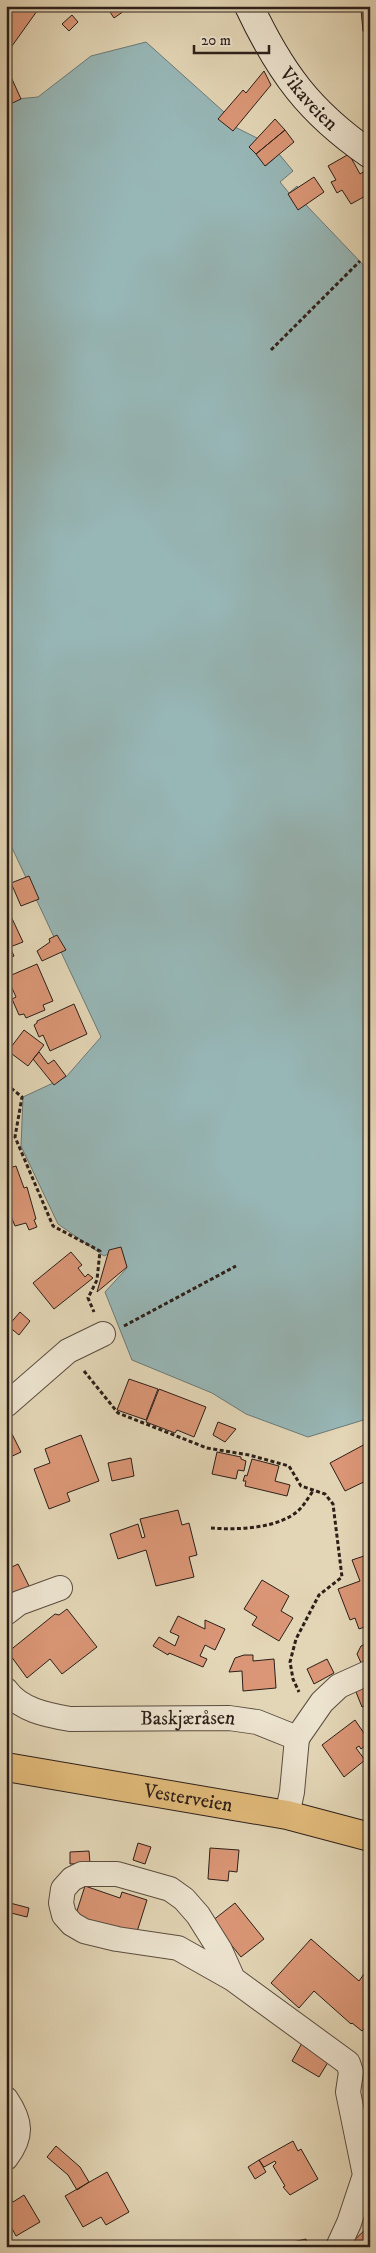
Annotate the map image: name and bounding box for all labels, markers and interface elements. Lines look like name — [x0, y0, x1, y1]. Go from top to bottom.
scale bar — [194, 22, 268, 54]
text: 20 m — [201, 31, 231, 50]
street label: Vikaveien — [273, 62, 344, 137]
street label: Baskjæråsen — [140, 1705, 238, 1731]
street label: Vesterveien — [141, 1778, 235, 1818]

